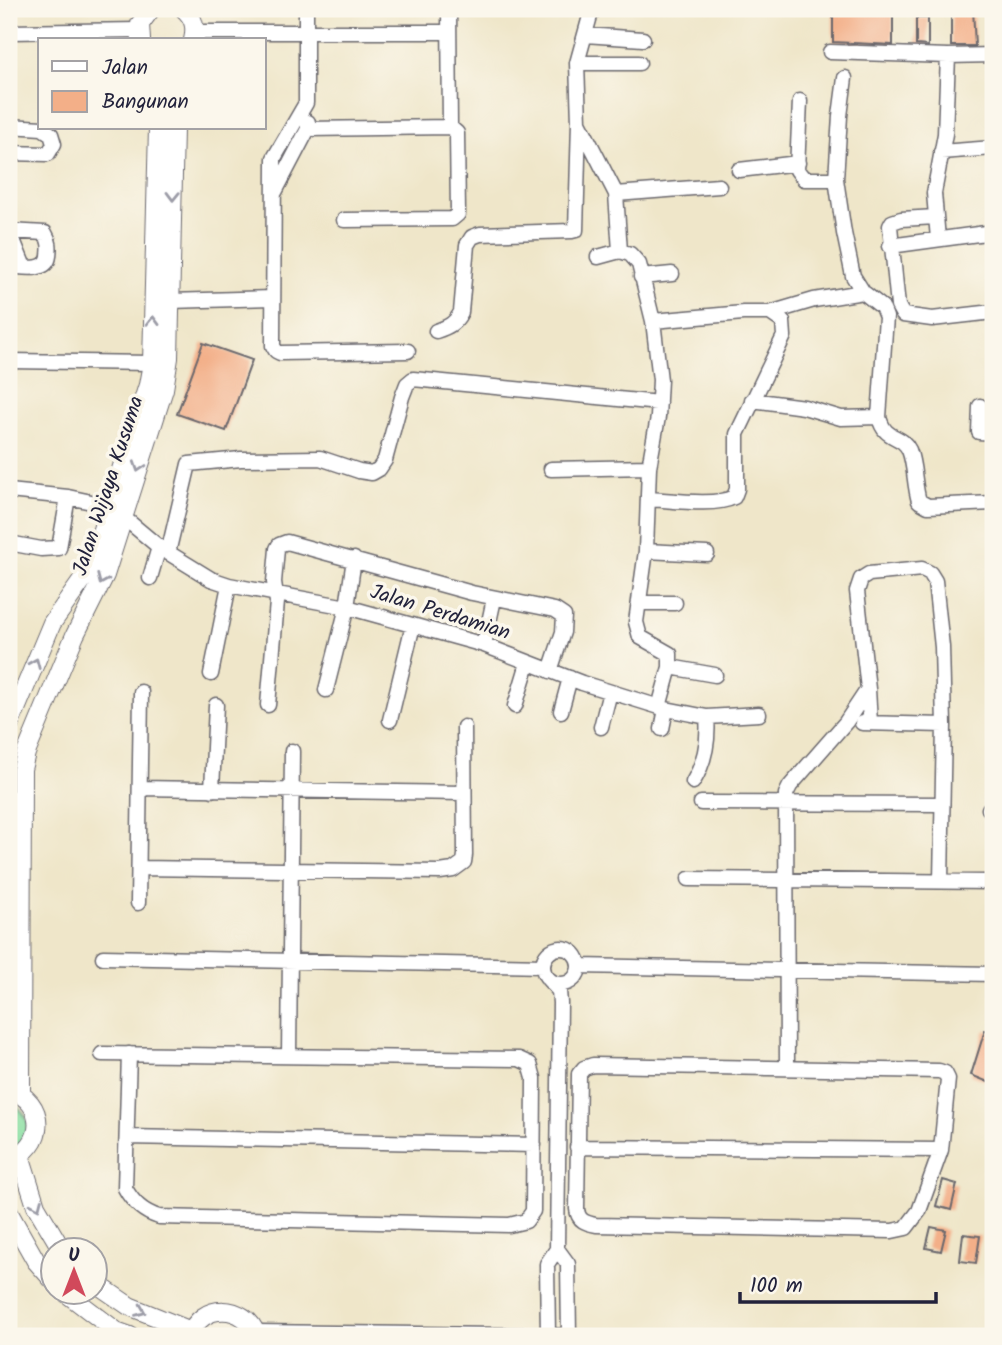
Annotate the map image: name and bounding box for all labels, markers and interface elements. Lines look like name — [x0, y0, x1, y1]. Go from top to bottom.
legend — [38, 38, 266, 130]
text: Jalan — [102, 52, 148, 85]
text: Bangunan — [102, 86, 189, 119]
one-way arrow — [165, 191, 180, 202]
one-way arrow — [146, 315, 161, 326]
street label: Jalan Wijaya Kusuma — [64, 392, 154, 580]
one-way arrow — [133, 460, 148, 472]
one-way arrow — [96, 573, 110, 586]
street label: Jalan Perdamian — [366, 576, 514, 650]
one-way arrow — [27, 658, 41, 670]
one-way arrow — [29, 1197, 43, 1210]
north arrow — [38, 1236, 108, 1306]
text: U — [68, 1241, 80, 1271]
scale bar — [740, 1261, 936, 1305]
text: 100 m — [750, 1270, 803, 1303]
one-way arrow — [134, 1302, 146, 1316]

